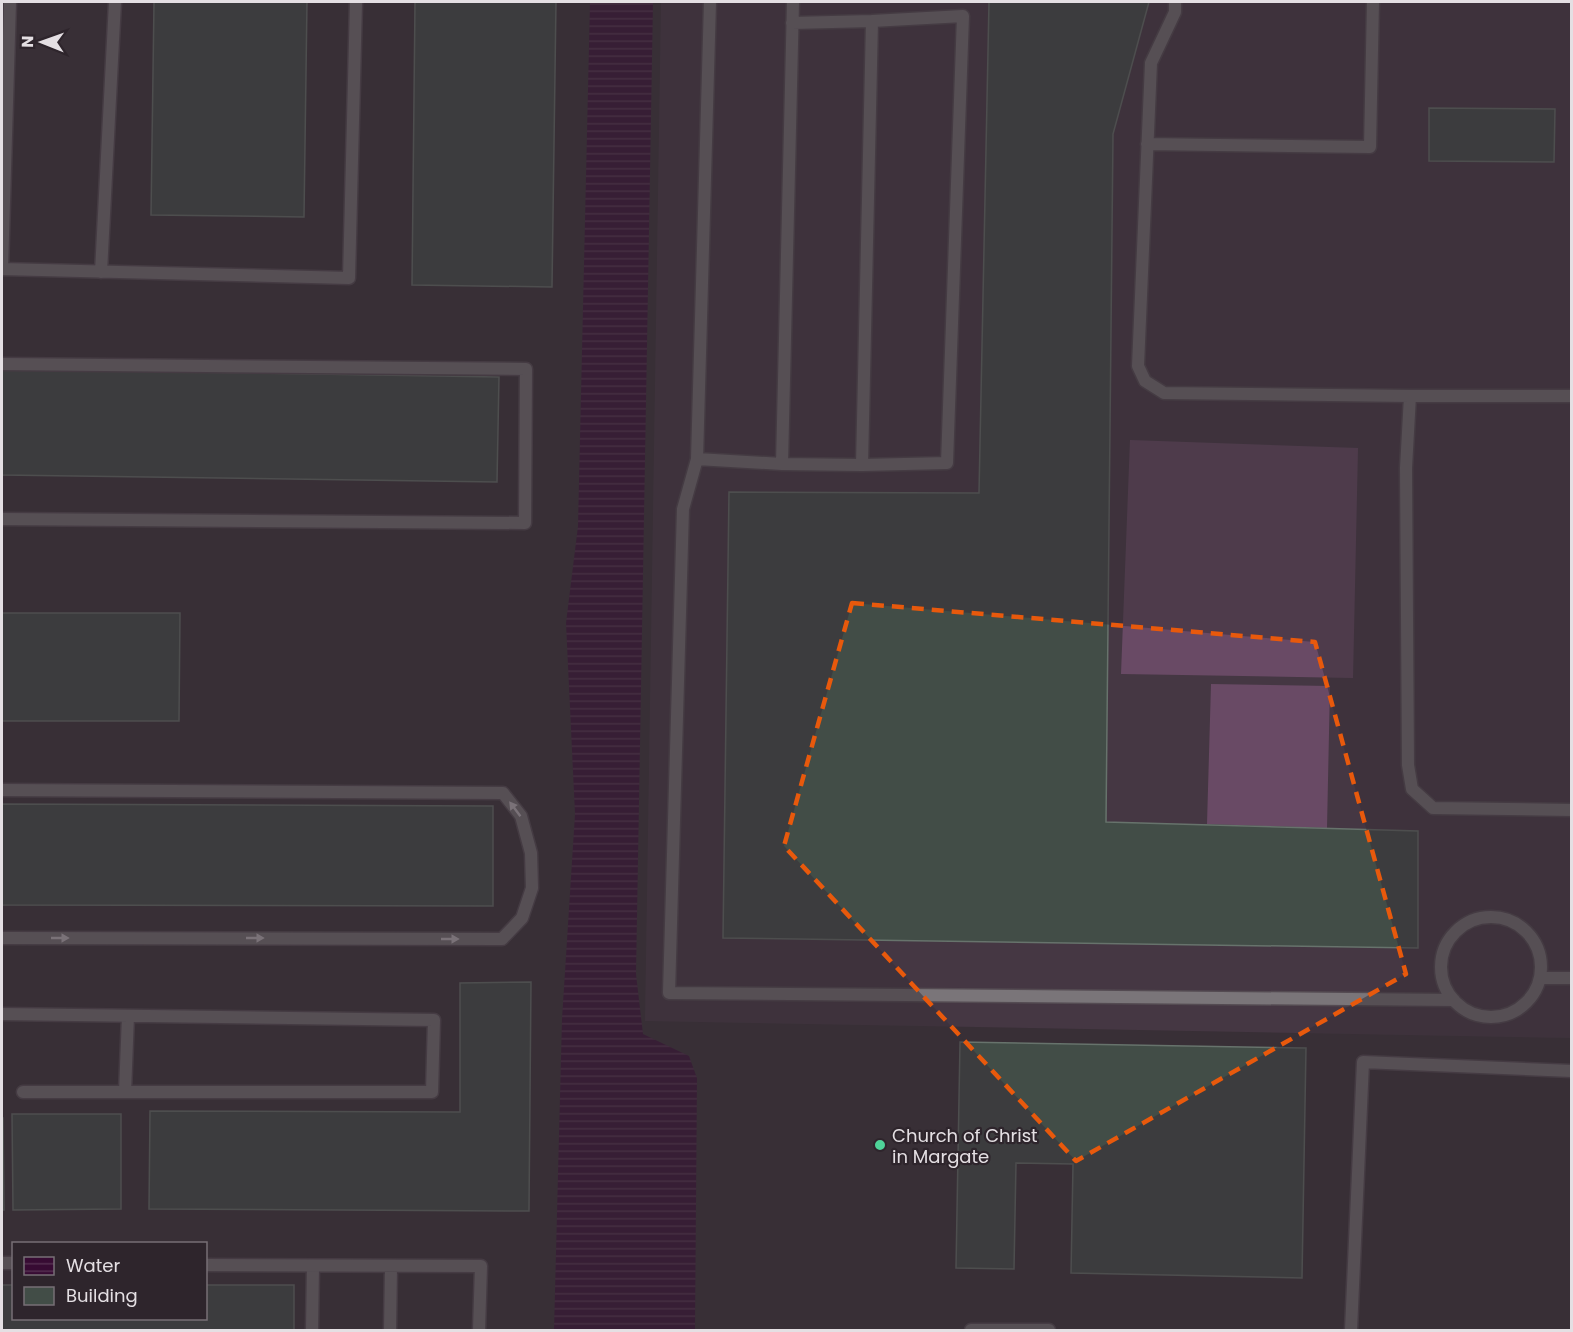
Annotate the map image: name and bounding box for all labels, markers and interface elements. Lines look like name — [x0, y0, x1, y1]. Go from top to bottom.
north arrow — [12, 12, 72, 72]
text: N — [16, 36, 39, 48]
one-way arrow — [509, 801, 521, 817]
one-way arrow — [50, 933, 69, 943]
one-way arrow — [245, 933, 264, 943]
one-way arrow — [440, 934, 459, 944]
place label: Church of Christ in Margate — [892, 1123, 1038, 1169]
marker: Church of Christ in Margate — [873, 1138, 887, 1152]
legend — [12, 1242, 207, 1320]
text: Water — [66, 1253, 120, 1278]
text: Building — [66, 1283, 138, 1308]

